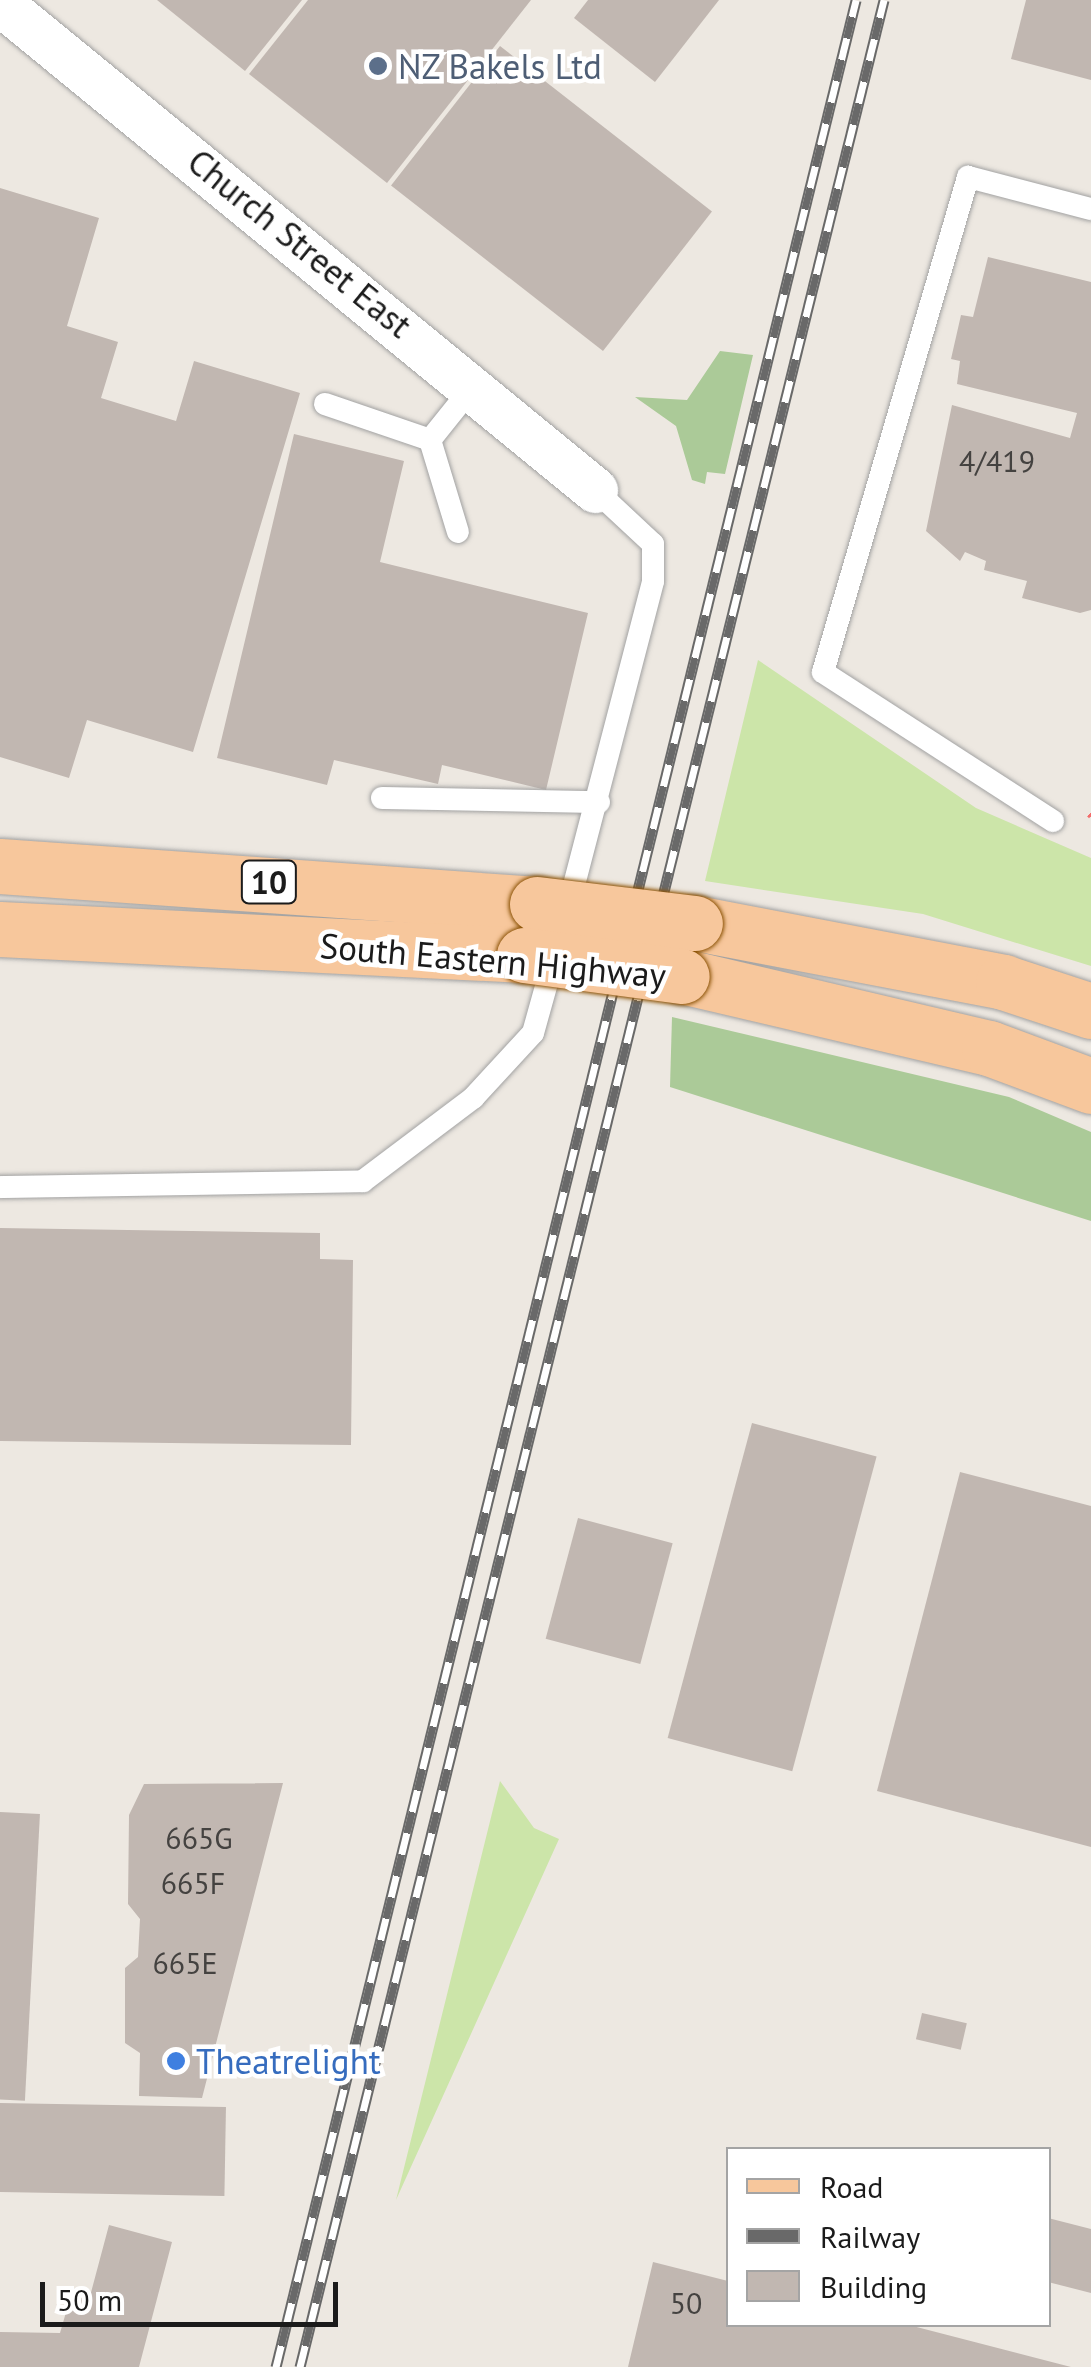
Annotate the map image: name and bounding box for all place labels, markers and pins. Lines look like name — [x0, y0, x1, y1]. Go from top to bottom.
place label: NZ Bakels Ltd — [398, 45, 603, 87]
marker: NZ Bakels Ltd — [367, 55, 389, 77]
place label: Theatrelight — [196, 2040, 381, 2082]
marker: Theatrelight — [165, 2050, 187, 2072]

